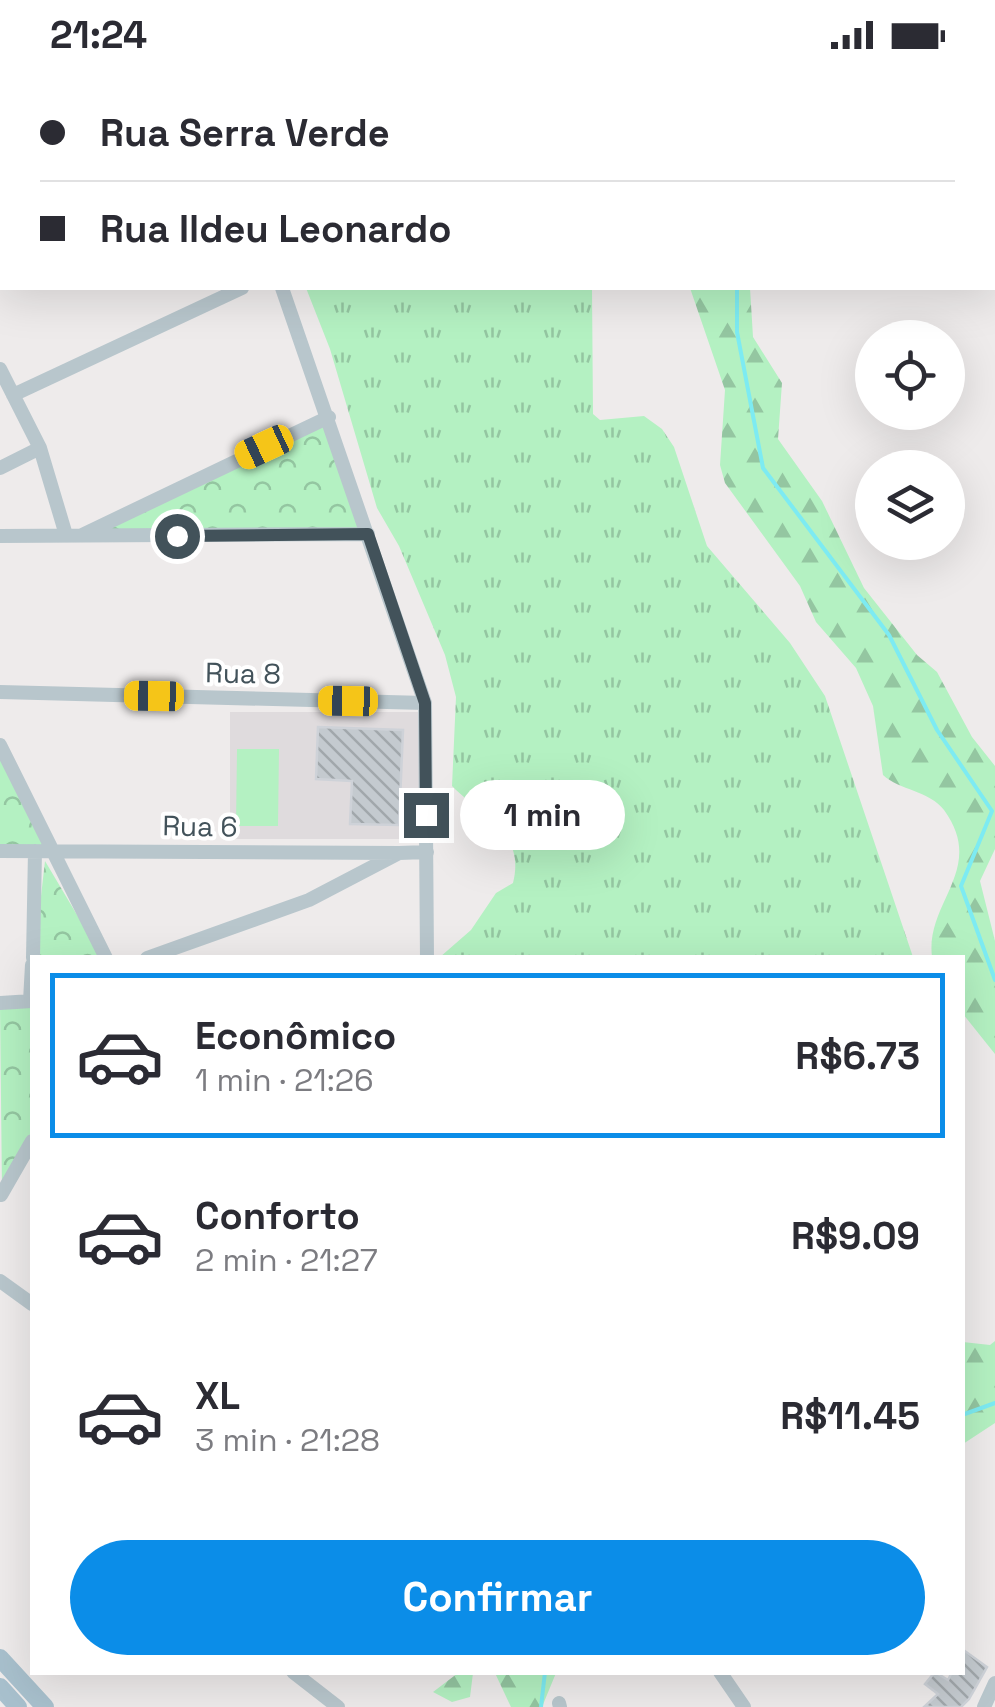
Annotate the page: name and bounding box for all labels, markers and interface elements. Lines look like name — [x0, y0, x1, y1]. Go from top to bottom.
text: 21:24 — [50, 11, 147, 59]
text: Rua Serra Verde — [100, 109, 390, 157]
text: Rua Ildeu Leonardo — [100, 205, 451, 253]
map controls — [855, 320, 965, 560]
button: locate — [855, 320, 965, 430]
car — [230, 421, 298, 473]
button: layers — [855, 450, 965, 560]
route start — [155, 514, 200, 559]
street label: Rua 8 — [205, 654, 281, 692]
car — [124, 680, 184, 712]
car — [318, 685, 378, 717]
callout: 1 min — [461, 780, 626, 850]
route end — [404, 793, 449, 838]
text: 1 min — [503, 795, 582, 835]
street label: Rua 6 — [162, 807, 238, 845]
icon: car — [75, 1011, 165, 1101]
text: Econômico — [195, 1012, 396, 1060]
text: R$6.73 — [795, 1032, 920, 1080]
text: 1 min · 21:26 — [195, 1060, 374, 1100]
icon: car — [75, 1191, 165, 1281]
text: Conforto — [195, 1192, 360, 1240]
text: R$9.09 — [791, 1212, 920, 1260]
text: 2 min · 21:27 — [195, 1240, 378, 1280]
icon: car — [75, 1371, 165, 1461]
text: XL — [195, 1372, 240, 1420]
text: R$11.45 — [780, 1392, 920, 1440]
text: 3 min · 21:28 — [195, 1420, 380, 1460]
button: Confirmar — [70, 1540, 925, 1655]

